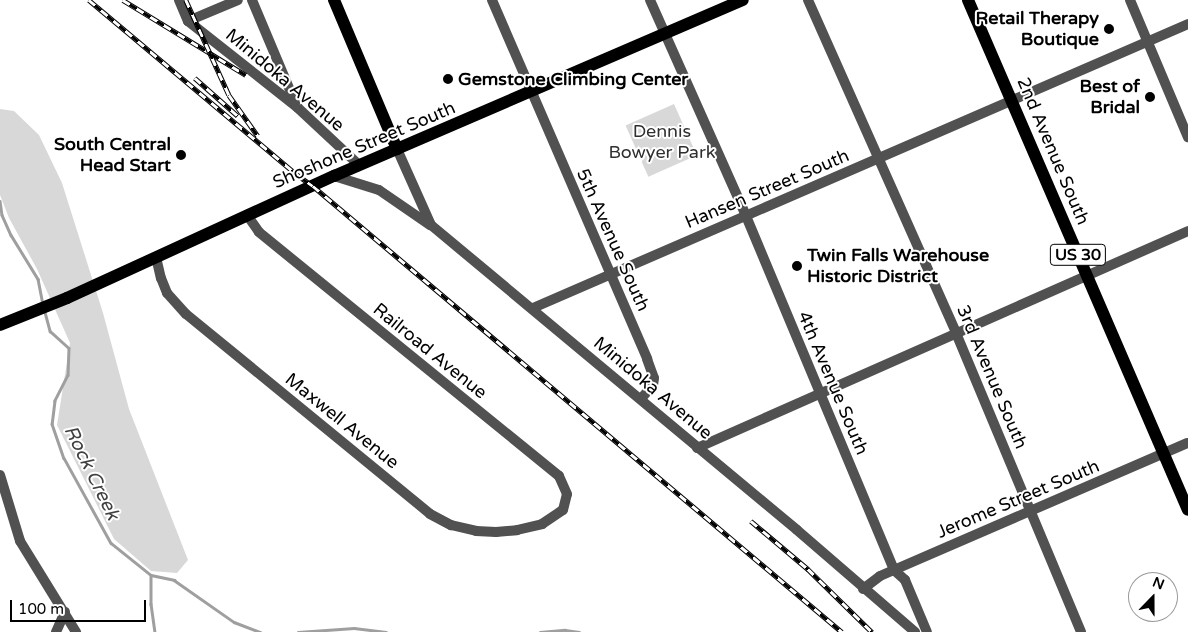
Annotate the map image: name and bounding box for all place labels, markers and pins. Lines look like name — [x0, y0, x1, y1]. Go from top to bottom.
place label: Retail Therapy Boutique — [975, 8, 1099, 50]
marker: Retail Therapy Boutique — [1103, 23, 1115, 35]
place label: Gemstone Climbing Center — [458, 68, 688, 90]
marker: Gemstone Climbing Center — [442, 73, 454, 85]
place label: Best of Bridal — [1080, 76, 1140, 118]
marker: Best of Bridal — [1144, 91, 1156, 103]
place label: South Central Head Start — [54, 134, 171, 176]
marker: South Central Head Start — [175, 149, 187, 161]
place label: Twin Falls Warehouse Historic District — [807, 245, 989, 288]
marker: Twin Falls Warehouse Historic District — [791, 260, 803, 272]

